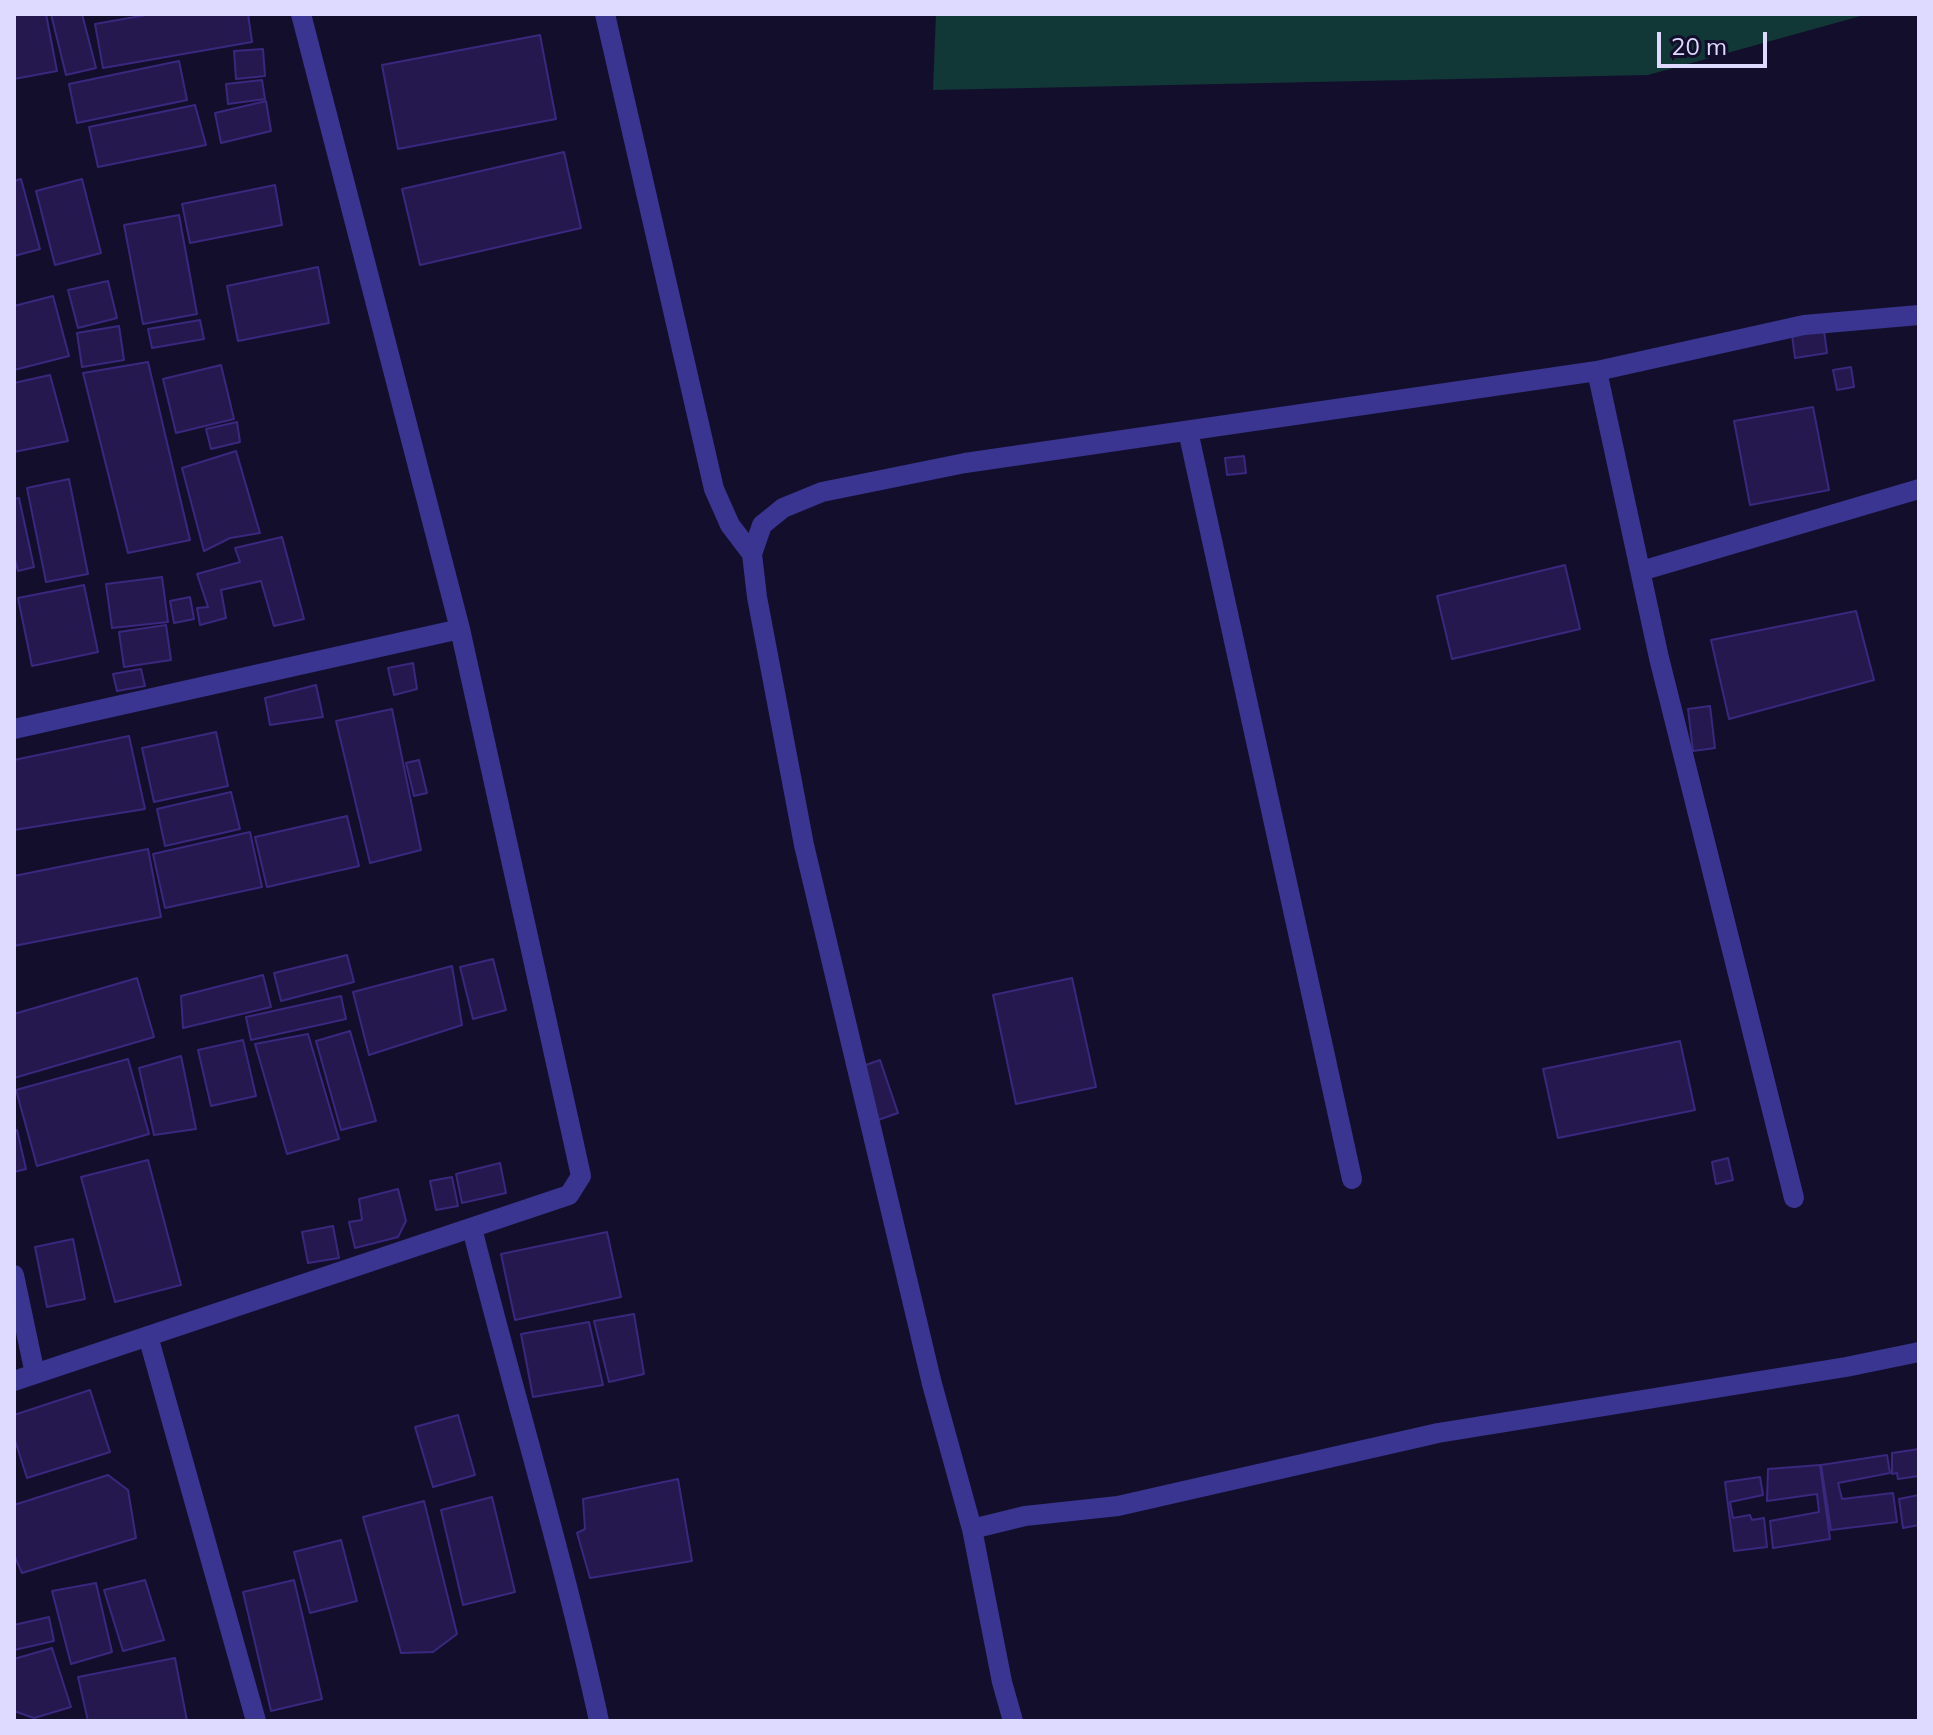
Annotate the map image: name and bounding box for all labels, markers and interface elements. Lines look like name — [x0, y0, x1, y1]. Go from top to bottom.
scale bar — [1661, 16, 1771, 66]
text: 20 m — [1671, 31, 1727, 61]

